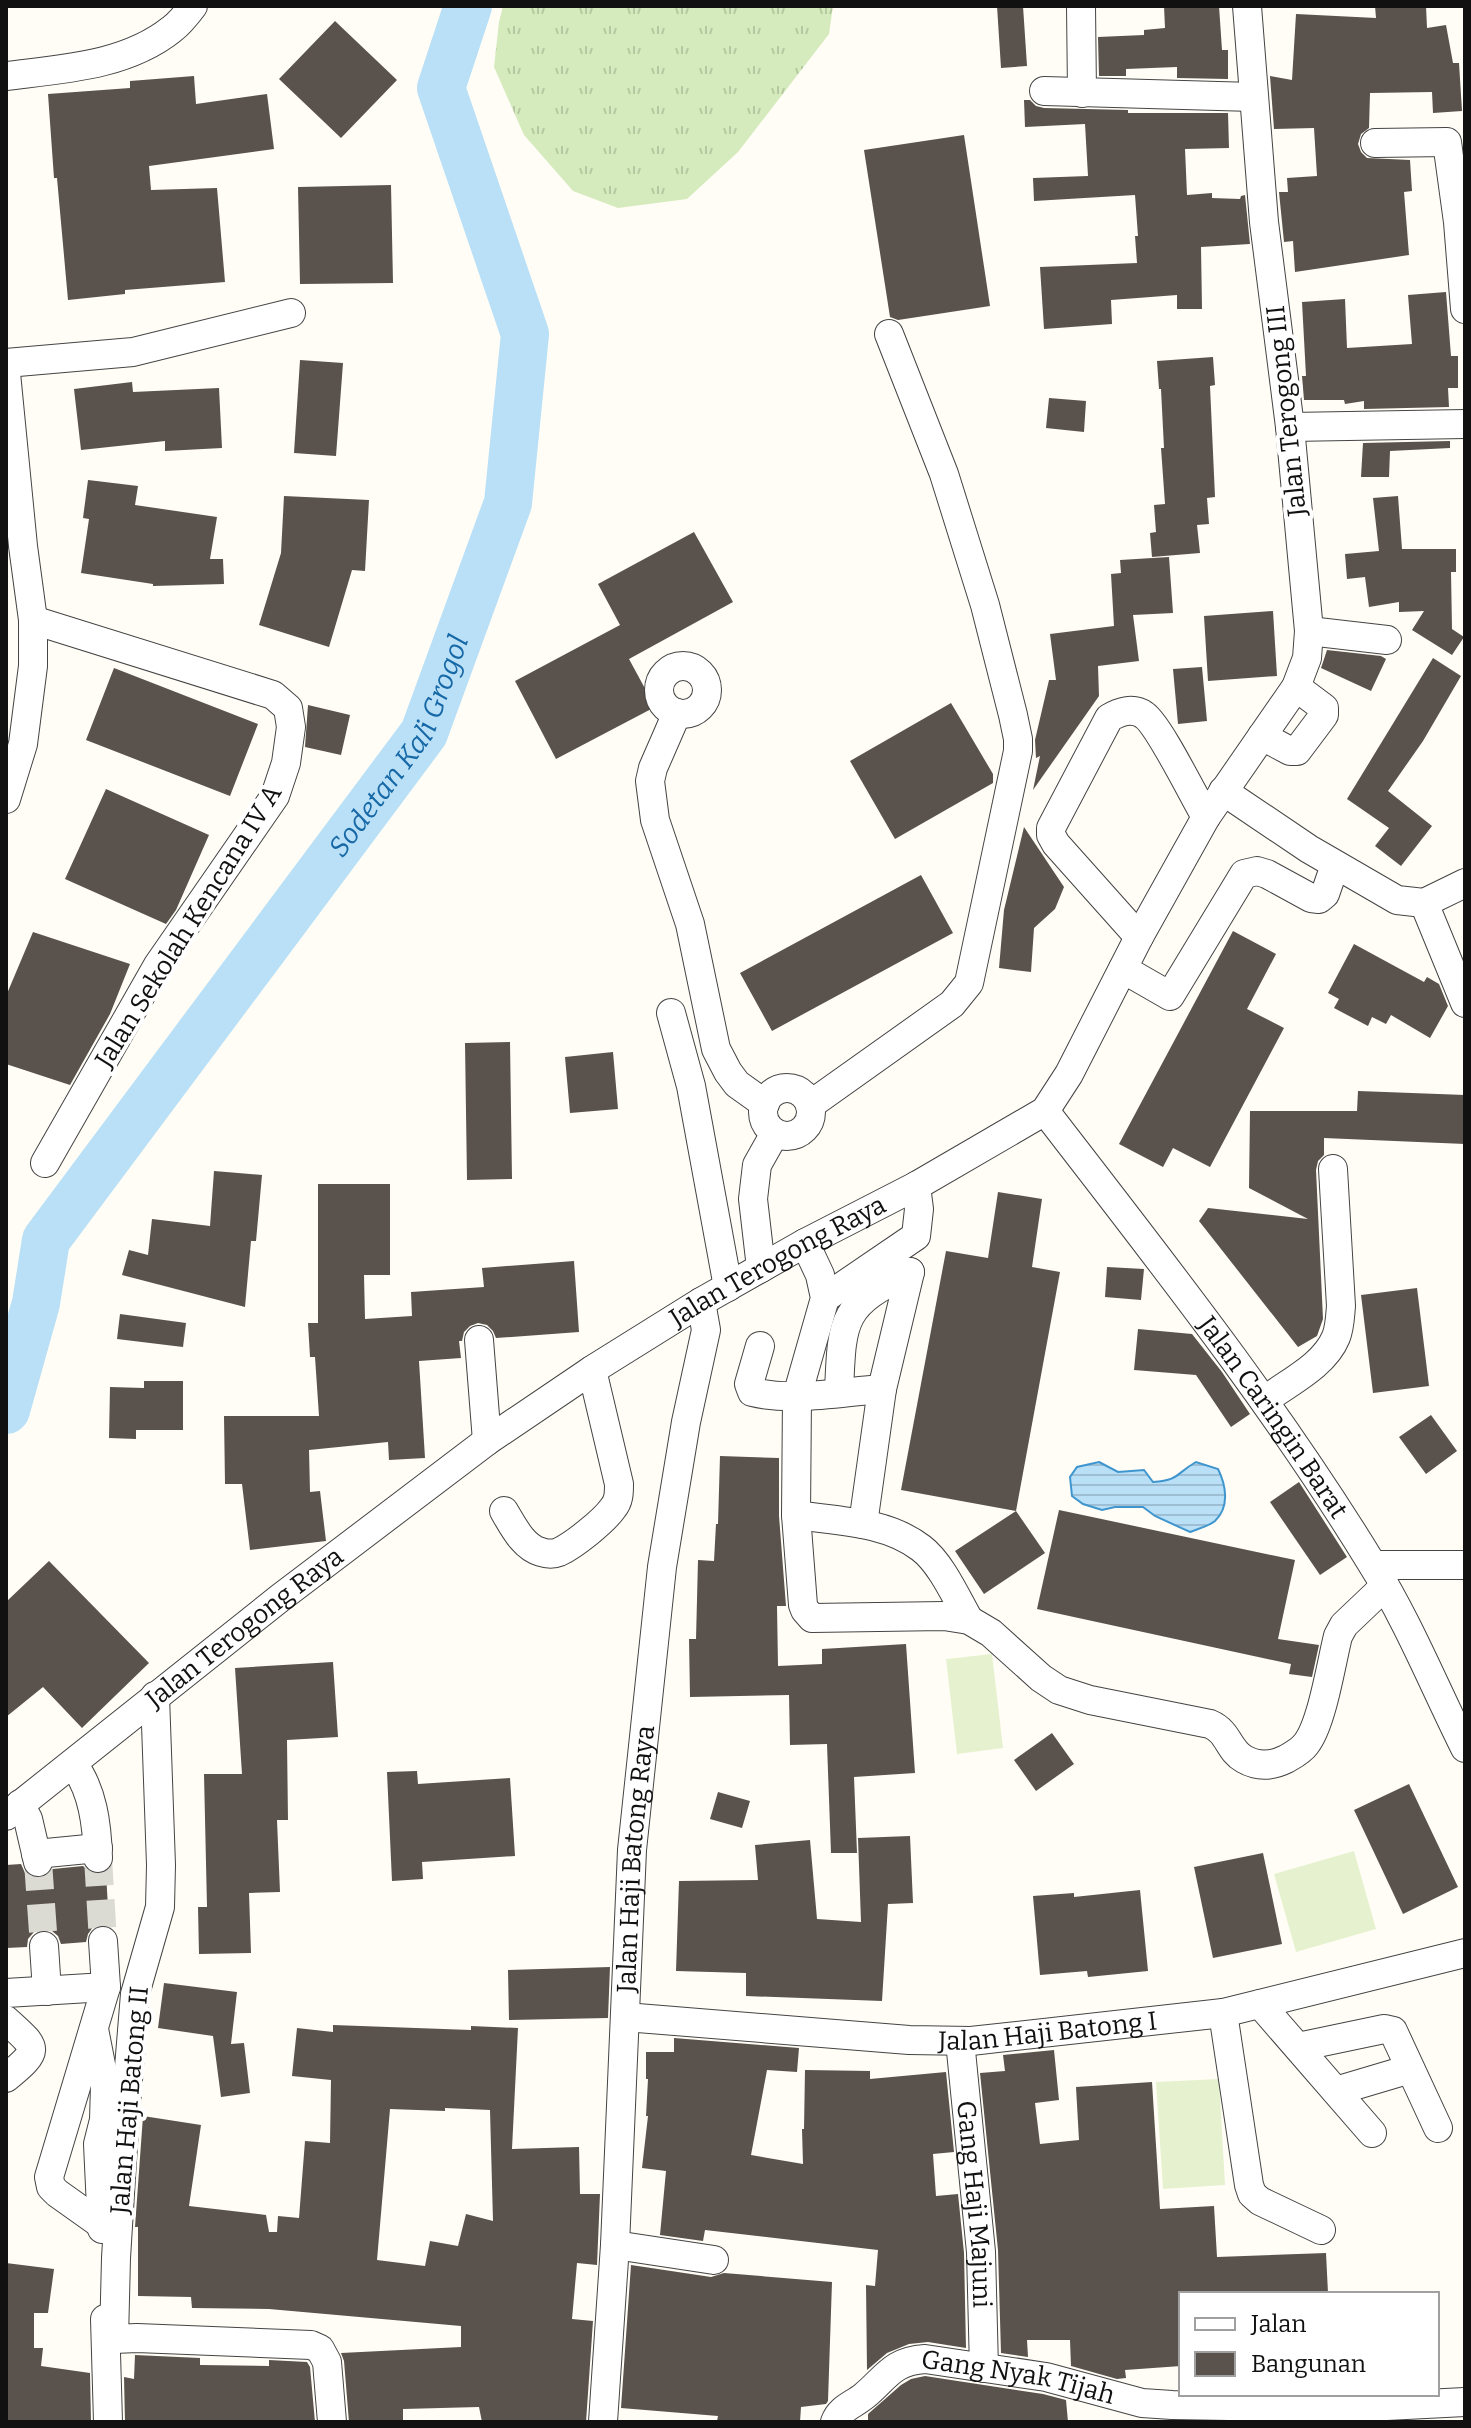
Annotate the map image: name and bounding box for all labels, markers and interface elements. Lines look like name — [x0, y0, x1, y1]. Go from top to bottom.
street label: Jalan Terogong III — [1260, 304, 1313, 519]
water label: Sodetan Kali Grogol — [322, 631, 475, 863]
street label: Jalan Sekolah Kencana IV A — [88, 779, 289, 1074]
street label: Jalan Terogong Raya — [663, 1189, 891, 1334]
street label: Jalan Caringin Barat — [1191, 1309, 1355, 1525]
street label: Jalan Terogong Raya — [139, 1541, 349, 1715]
street label: Jalan Haji Batong Raya — [611, 1724, 661, 1994]
street label: Jalan Haji Batong II — [104, 1985, 155, 2216]
street label: Jalan Haji Batong I — [937, 2005, 1159, 2057]
street label: Gang Haji Majuni — [950, 2099, 997, 2309]
legend — [1179, 2292, 1439, 2396]
text: Jalan — [1250, 2310, 1306, 2338]
street label: Gang Nyak Tijah — [919, 2344, 1118, 2411]
text: Bangunan — [1251, 2350, 1366, 2378]

